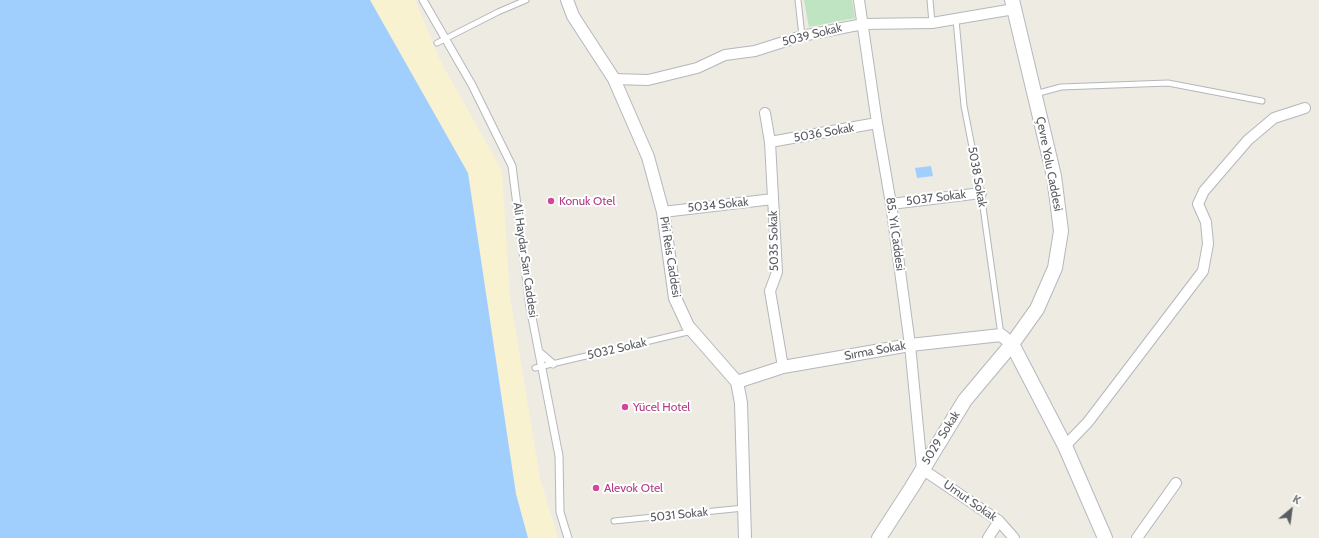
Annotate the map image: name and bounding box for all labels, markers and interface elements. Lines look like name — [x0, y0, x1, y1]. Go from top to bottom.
street label: 5039 Sokak — [781, 21, 843, 49]
street label: Çevre Yolu Caddesi — [1033, 115, 1065, 213]
street label: 5036 Sokak — [793, 121, 855, 145]
street label: 5038 Sokak — [965, 146, 989, 208]
street label: 5037 Sokak — [905, 187, 967, 209]
place label: Konuk Otel — [559, 194, 615, 208]
street label: 5034 Sokak — [687, 195, 749, 215]
marker: Konuk Otel — [546, 196, 556, 206]
street label: 85. Yıl Caddesi — [883, 196, 907, 272]
street label: Ali Haydar Sarı Caddesi — [510, 202, 540, 318]
street label: 5035 Sokak — [766, 211, 782, 271]
street label: Piri Reis Caddesi — [656, 215, 684, 299]
street label: 5032 Sokak — [586, 335, 648, 363]
street label: Sırma Sokak — [843, 338, 907, 364]
place label: Yücel Hotel — [633, 400, 690, 414]
marker: Yücel Hotel — [620, 402, 630, 412]
street label: 5029 Sokak — [919, 408, 963, 468]
street label: Umut Sokak — [940, 477, 1000, 525]
place label: Alevok Otel — [604, 481, 663, 495]
marker: Alevok Otel — [591, 483, 601, 493]
north arrow — [1271, 490, 1311, 530]
text: K — [1290, 492, 1303, 507]
street label: 5031 Sokak — [649, 505, 709, 525]

